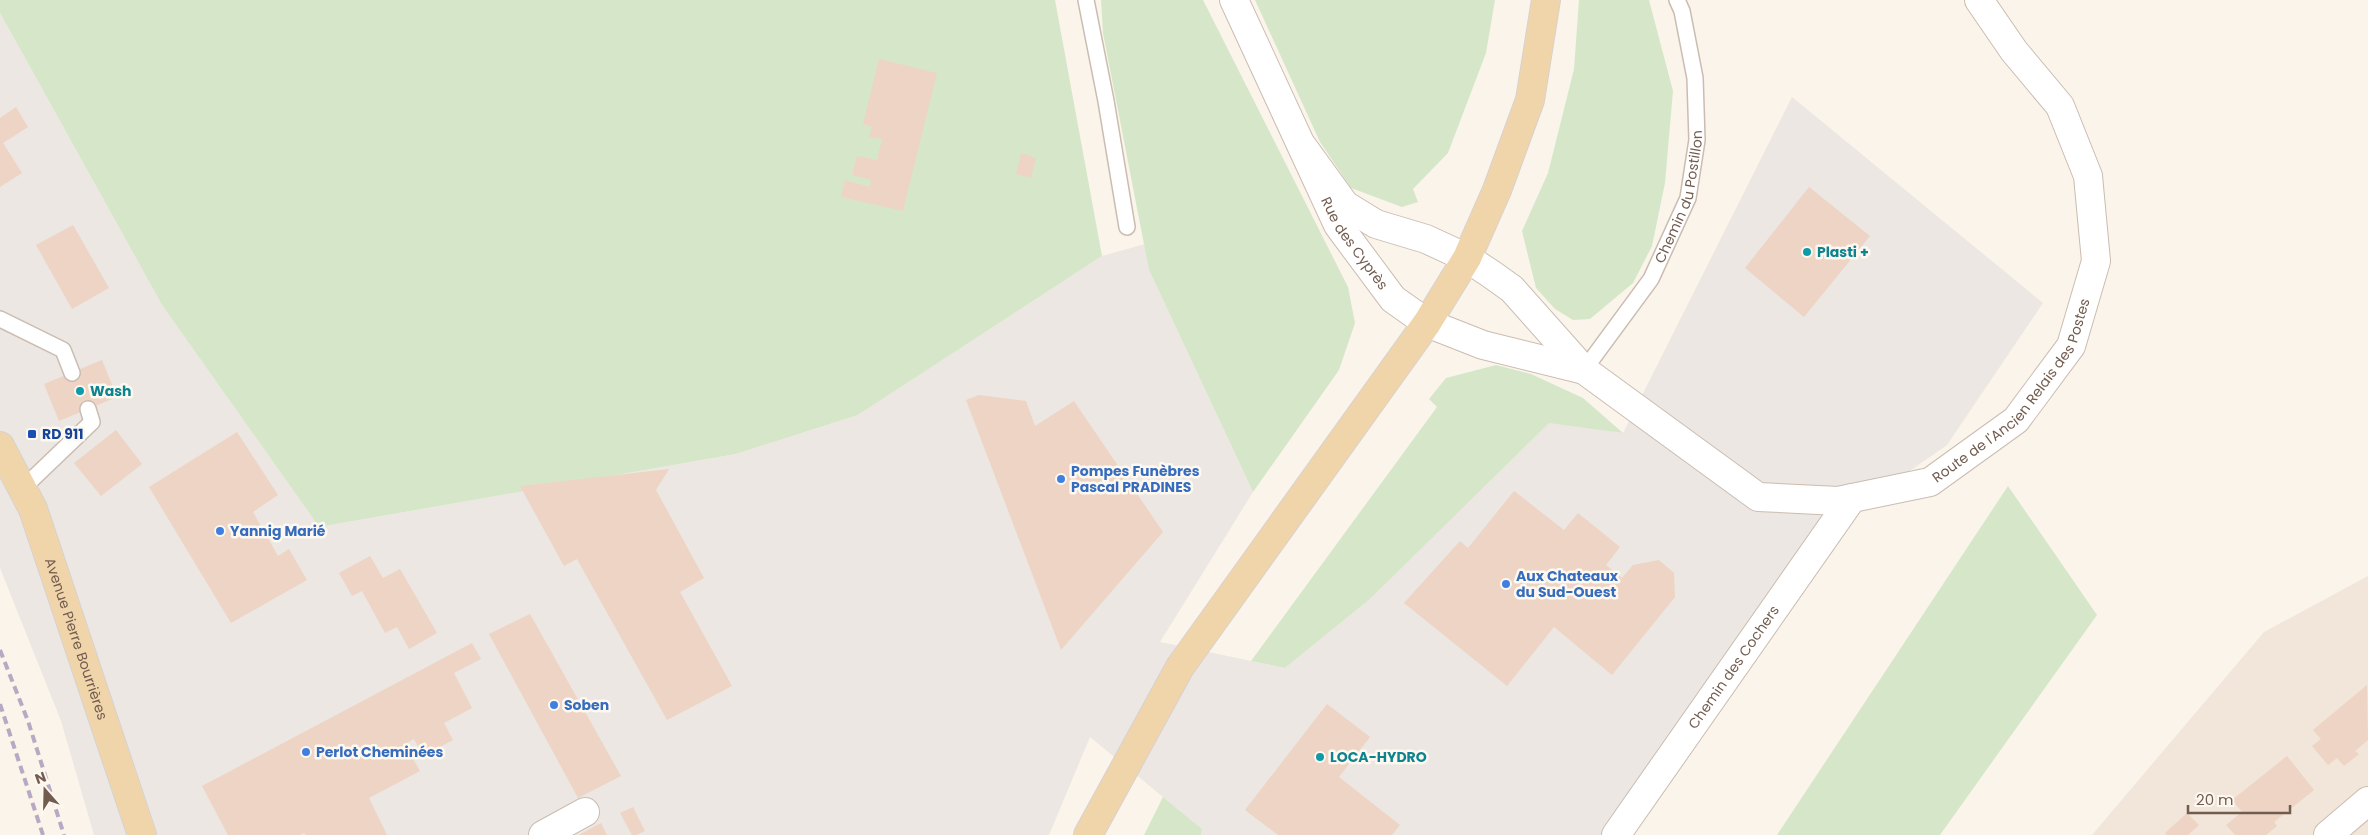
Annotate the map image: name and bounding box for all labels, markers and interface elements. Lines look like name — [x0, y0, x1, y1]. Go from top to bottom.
street label: Chemin du Postillon — [1650, 130, 1707, 266]
street label: Rue des Cyprès — [1316, 193, 1393, 294]
place label: Plasti + — [1817, 242, 1869, 262]
marker: Plasti + — [1801, 246, 1813, 258]
street label: Route de l'Ancien Relais des Postes — [1928, 296, 2095, 487]
place label: Wash — [90, 381, 131, 401]
marker: Wash — [74, 385, 86, 397]
place label: RD 911 — [42, 424, 83, 444]
marker: RD 911 — [26, 428, 38, 440]
place label: Pompes Funèbres Pascal PRADINES — [1071, 461, 1200, 497]
marker: Pompes Funèbres Pascal PRADINES — [1055, 473, 1067, 485]
place label: Yannig Marié — [230, 521, 326, 541]
marker: Yannig Marié — [214, 525, 226, 537]
street label: Avenue Pierre Bourrières — [40, 555, 113, 723]
place label: Aux Chateaux du Sud-Ouest — [1516, 566, 1619, 602]
marker: Aux Chateaux du Sud-Ouest — [1500, 578, 1512, 590]
street label: Chemin des Cochers — [1683, 601, 1784, 733]
place label: Soben — [564, 695, 609, 715]
marker: Soben — [548, 699, 560, 711]
place label: Perlot Cheminées — [316, 742, 443, 762]
marker: Perlot Cheminées — [300, 746, 312, 758]
place label: LOCA-HYDRO — [1330, 747, 1427, 767]
marker: LOCA-HYDRO — [1314, 751, 1326, 763]
north arrow — [20, 765, 70, 815]
text: N — [32, 767, 49, 789]
scale bar — [2188, 782, 2290, 814]
text: 20 m — [2196, 789, 2234, 810]

